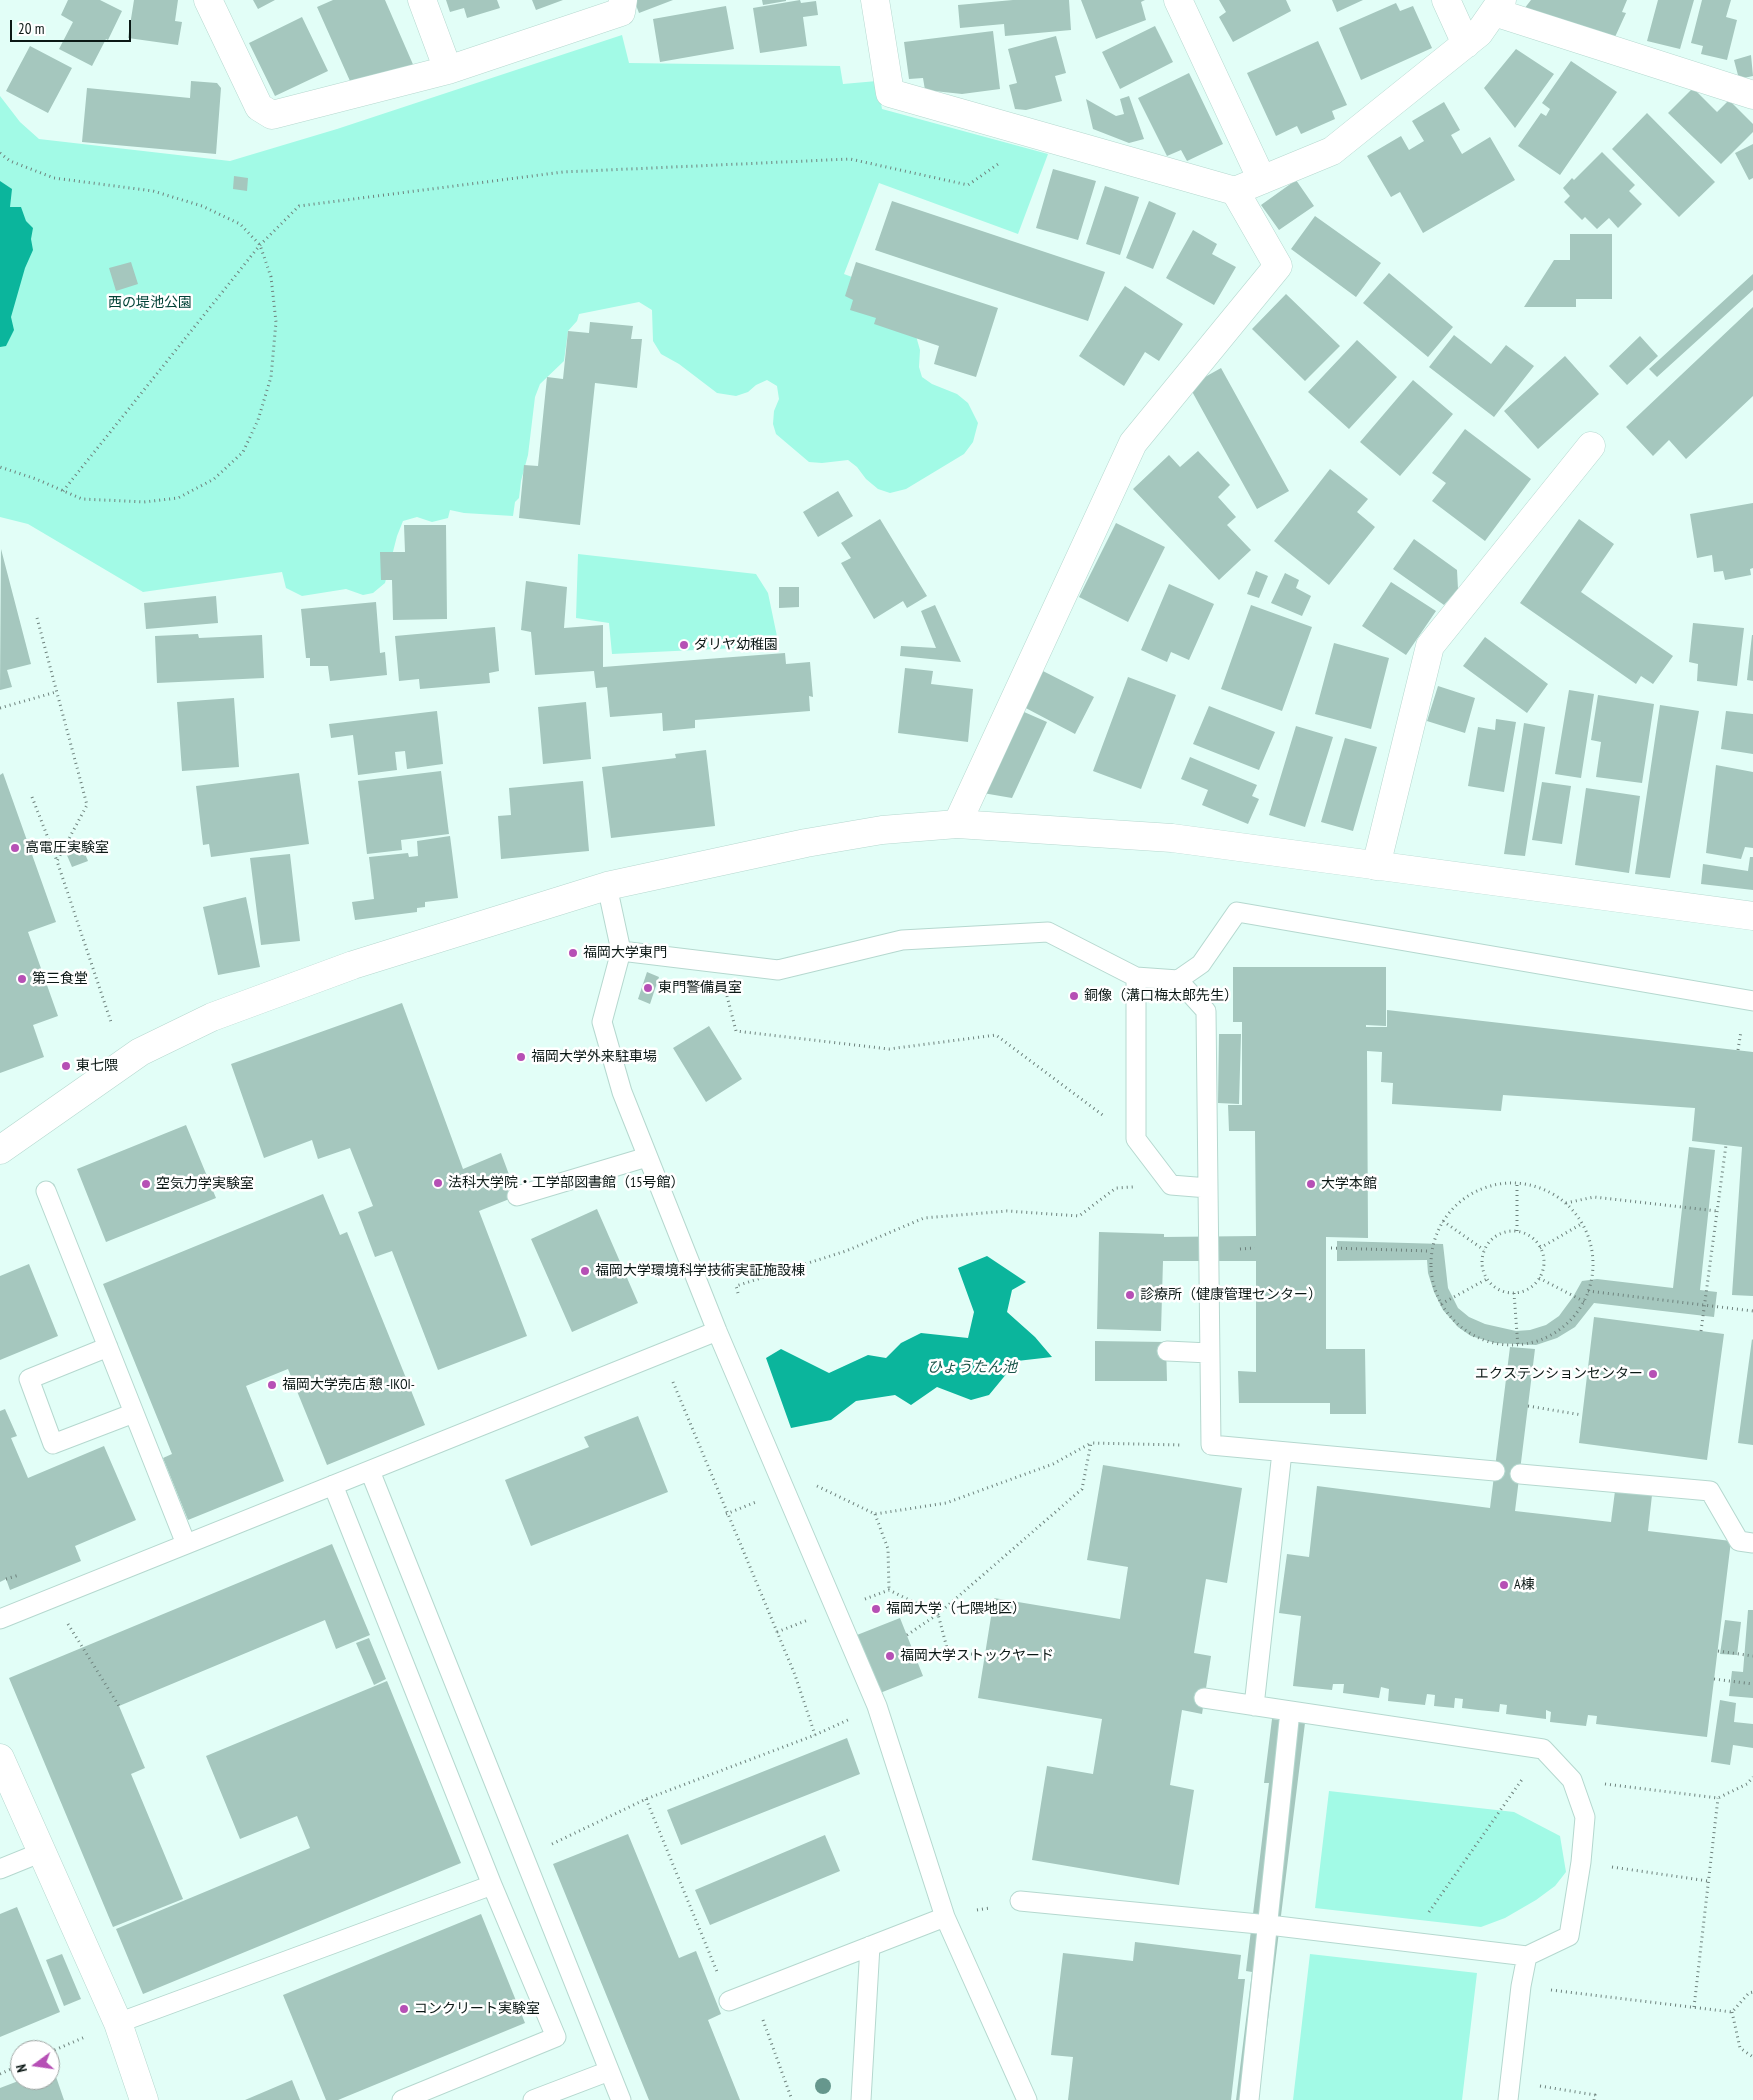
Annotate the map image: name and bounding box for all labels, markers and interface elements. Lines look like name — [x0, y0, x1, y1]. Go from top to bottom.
scale bar — [12, 10, 134, 42]
text: 20 m — [18, 19, 44, 38]
park label: 西の堤池公園 — [108, 295, 192, 311]
place label: ダリヤ幼稚園 — [694, 637, 778, 653]
marker: ダリヤ幼稚園 — [678, 639, 690, 651]
place label: 高電圧実験室 — [25, 840, 109, 856]
marker: 高電圧実験室 — [9, 842, 21, 854]
place label: 福岡大学東門 — [583, 945, 667, 961]
marker: 福岡大学東門 — [567, 947, 579, 959]
place label: 第三食堂 — [32, 971, 88, 987]
marker: 第三食堂 — [16, 973, 28, 985]
place label: 東門警備員室 — [658, 980, 742, 996]
marker: 東門警備員室 — [642, 982, 654, 994]
place label: 銅像（溝口梅太郎先生） — [1084, 988, 1238, 1004]
marker: 銅像（溝口梅太郎先生） — [1068, 990, 1080, 1002]
place label: 福岡大学外来駐車場 — [531, 1049, 657, 1065]
marker: 福岡大学外来駐車場 — [515, 1051, 527, 1063]
place label: 東七隈 — [76, 1058, 118, 1074]
marker: 東七隈 — [60, 1060, 72, 1072]
place label: 法科大学院・工学部図書館（15号館） — [448, 1175, 685, 1191]
place label: 空気力学実験室 — [156, 1176, 254, 1192]
place label: 大学本館 — [1321, 1176, 1377, 1192]
marker: 法科大学院・工学部図書館（15号館） — [432, 1177, 444, 1189]
marker: 空気力学実験室 — [140, 1178, 152, 1190]
marker: 大学本館 — [1305, 1178, 1317, 1190]
place label: 福岡大学環境科学技術実証施設棟 — [595, 1263, 805, 1279]
marker: 福岡大学環境科学技術実証施設棟 — [579, 1265, 591, 1277]
place label: 診療所（健康管理センター） — [1140, 1287, 1322, 1303]
marker: 診療所（健康管理センター） — [1124, 1289, 1136, 1301]
water label: ひょうたん池 — [927, 1359, 1017, 1377]
place label: エクステンションセンター — [1475, 1366, 1643, 1382]
marker: エクステンションセンター — [1647, 1368, 1659, 1380]
place label: 福岡大学売店 憩 -IKOI- — [282, 1377, 415, 1393]
marker: 福岡大学売店 憩 -IKOI- — [266, 1379, 278, 1391]
place label: A棟 — [1514, 1577, 1535, 1593]
marker: A棟 — [1498, 1579, 1510, 1591]
place label: 福岡大学（七隈地区） — [886, 1601, 1026, 1617]
marker: 福岡大学（七隈地区） — [870, 1603, 882, 1615]
place label: 福岡大学ストックヤード — [900, 1648, 1054, 1664]
marker: 福岡大学ストックヤード — [884, 1650, 896, 1662]
place label: コンクリート実験室 — [414, 2001, 540, 2017]
marker: コンクリート実験室 — [398, 2003, 410, 2015]
north arrow — [10, 2040, 60, 2090]
text: N — [12, 2063, 31, 2074]

